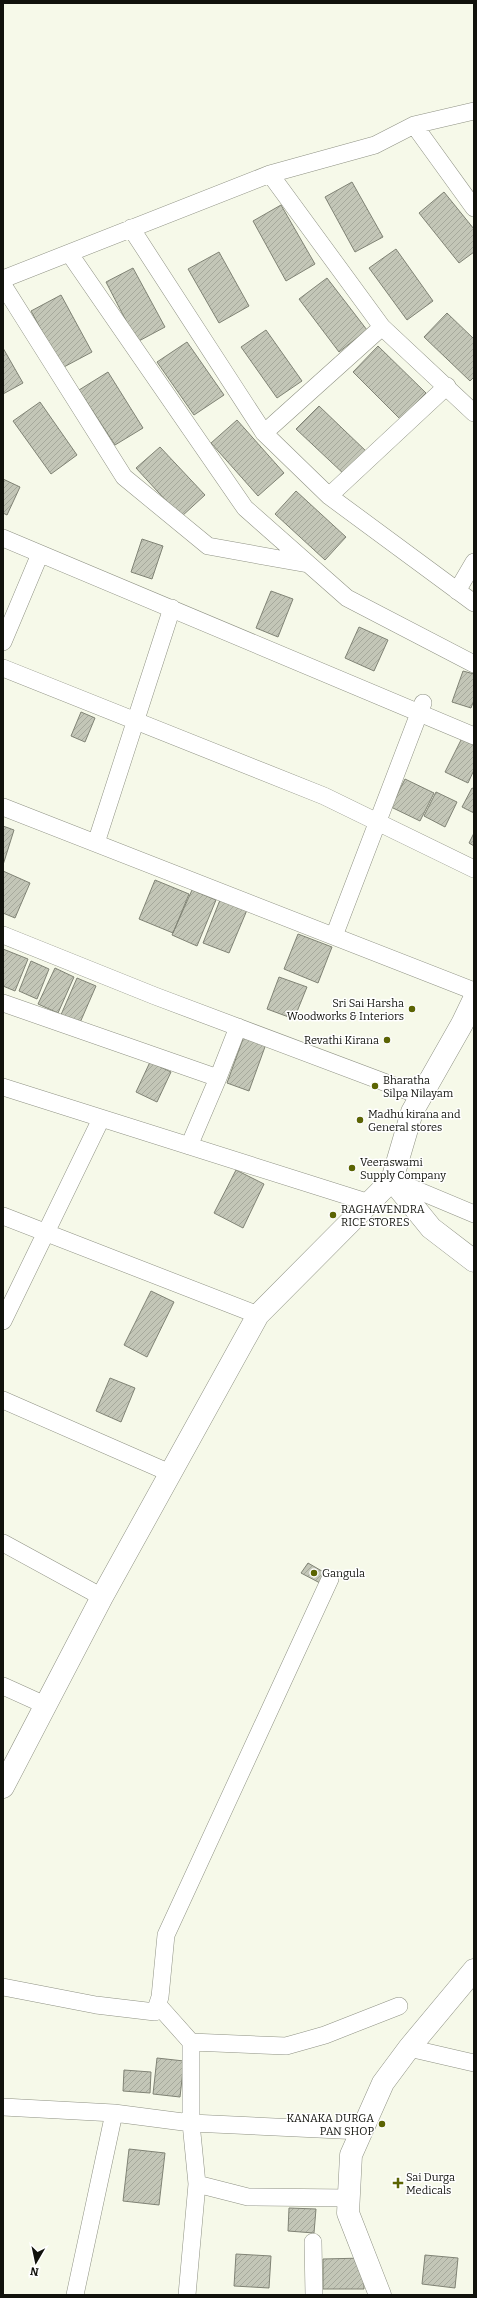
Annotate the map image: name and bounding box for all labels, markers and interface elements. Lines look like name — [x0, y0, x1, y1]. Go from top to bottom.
place label: Sri Sai Harsha Woodworks & Interiors — [287, 997, 404, 1023]
marker: Sri Sai Harsha Woodworks & Interiors — [407, 1004, 417, 1014]
place label: Revathi Kirana — [304, 1034, 379, 1047]
marker: Revathi Kirana — [382, 1035, 392, 1045]
place label: Bharatha Silpa Nilayam — [383, 1074, 454, 1100]
marker: Bharatha Silpa Nilayam — [370, 1081, 380, 1091]
place label: Madhu kirana and General stores — [368, 1108, 461, 1134]
marker: Madhu kirana and General stores — [355, 1115, 365, 1125]
place label: Veeraswami Supply Company — [360, 1156, 446, 1182]
marker: Veeraswami Supply Company — [347, 1163, 357, 1173]
place label: RAGHAVENDRA RICE STORES — [341, 1203, 425, 1229]
marker: RAGHAVENDRA RICE STORES — [328, 1210, 338, 1220]
place label: Gangula — [322, 1567, 365, 1580]
marker: Gangula — [309, 1568, 319, 1578]
place label: KANAKA DURGA PAN SHOP — [286, 2112, 374, 2138]
marker: KANAKA DURGA PAN SHOP — [377, 2119, 387, 2129]
place label: Sai Durga Medicals — [406, 2171, 455, 2197]
marker: Sai Durga Medicals — [393, 2178, 403, 2188]
north arrow — [16, 2242, 56, 2282]
text: N — [29, 2264, 40, 2278]

